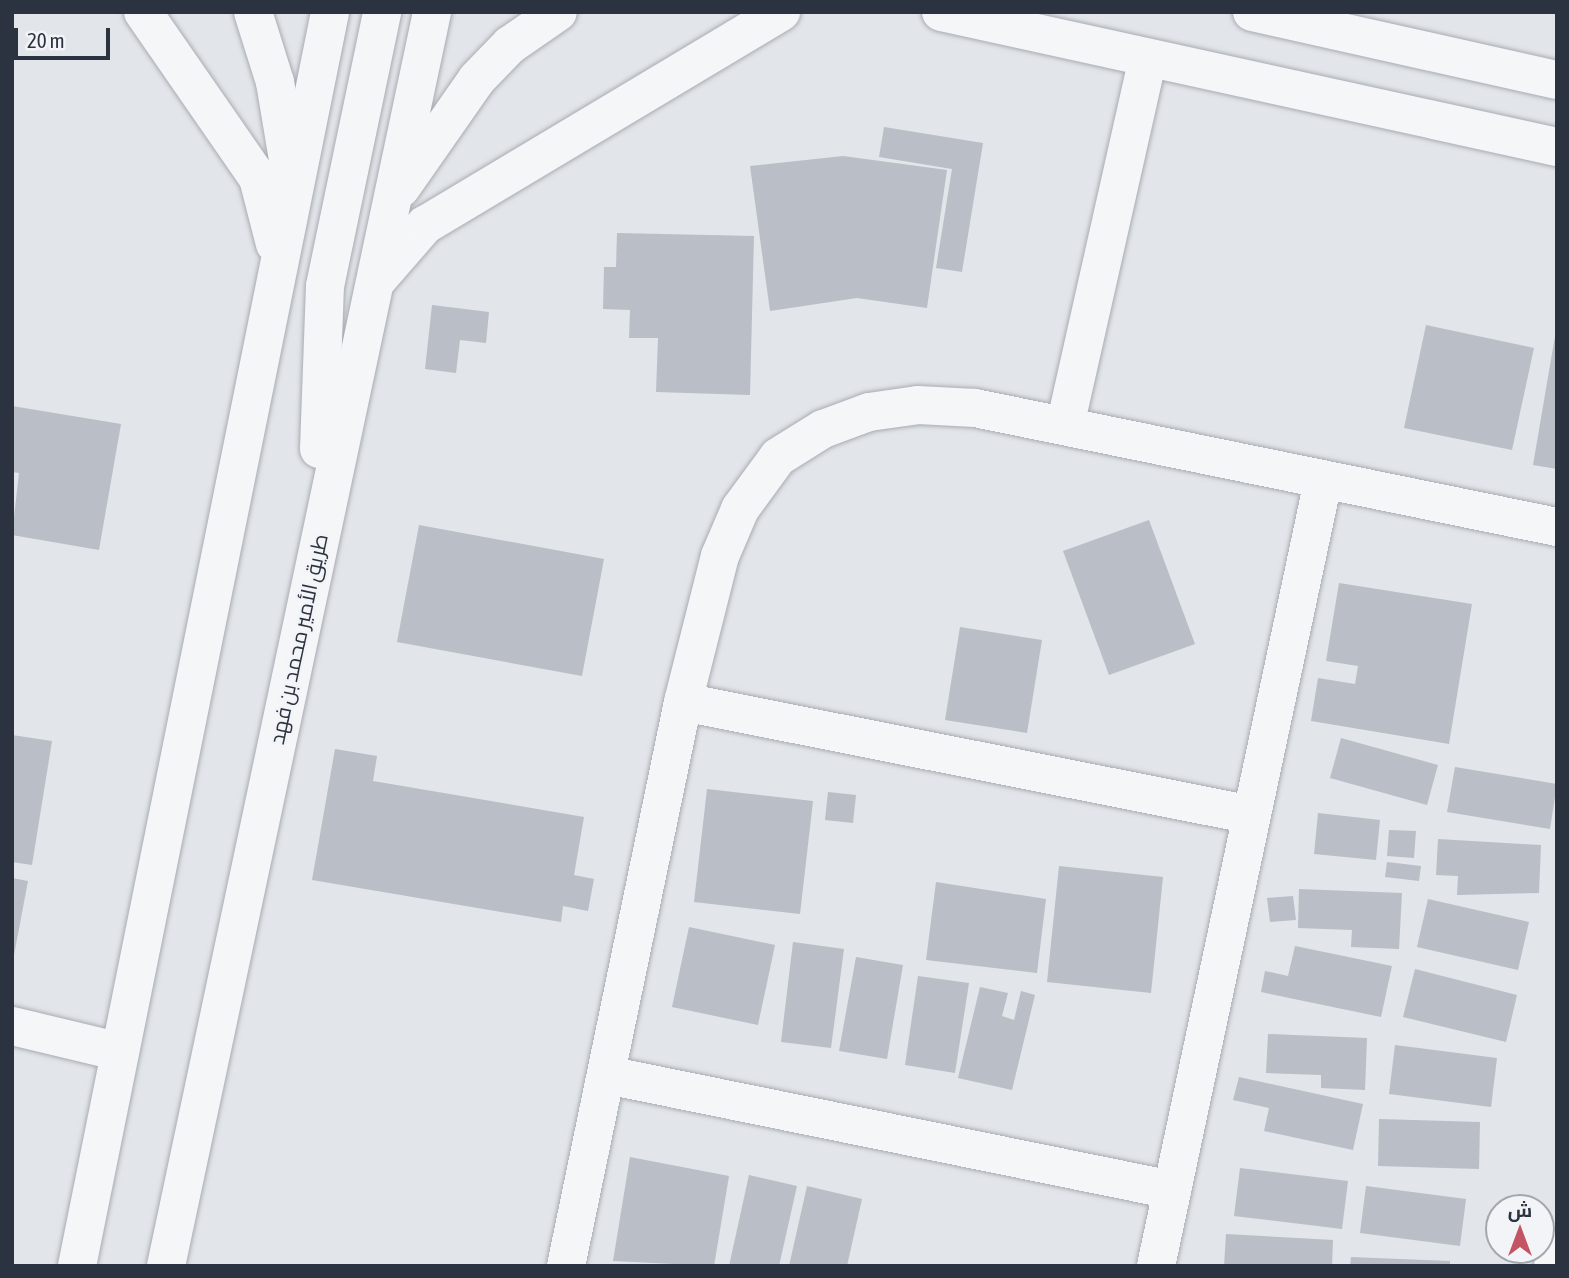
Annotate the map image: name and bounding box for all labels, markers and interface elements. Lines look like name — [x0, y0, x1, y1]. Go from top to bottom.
scale bar — [18, 14, 114, 58]
text: 20 m — [27, 28, 65, 52]
street label: طريق الأمير محمد بن فهد — [263, 532, 333, 746]
north arrow — [1485, 1194, 1555, 1264]
text: ش — [1508, 1199, 1532, 1221]

